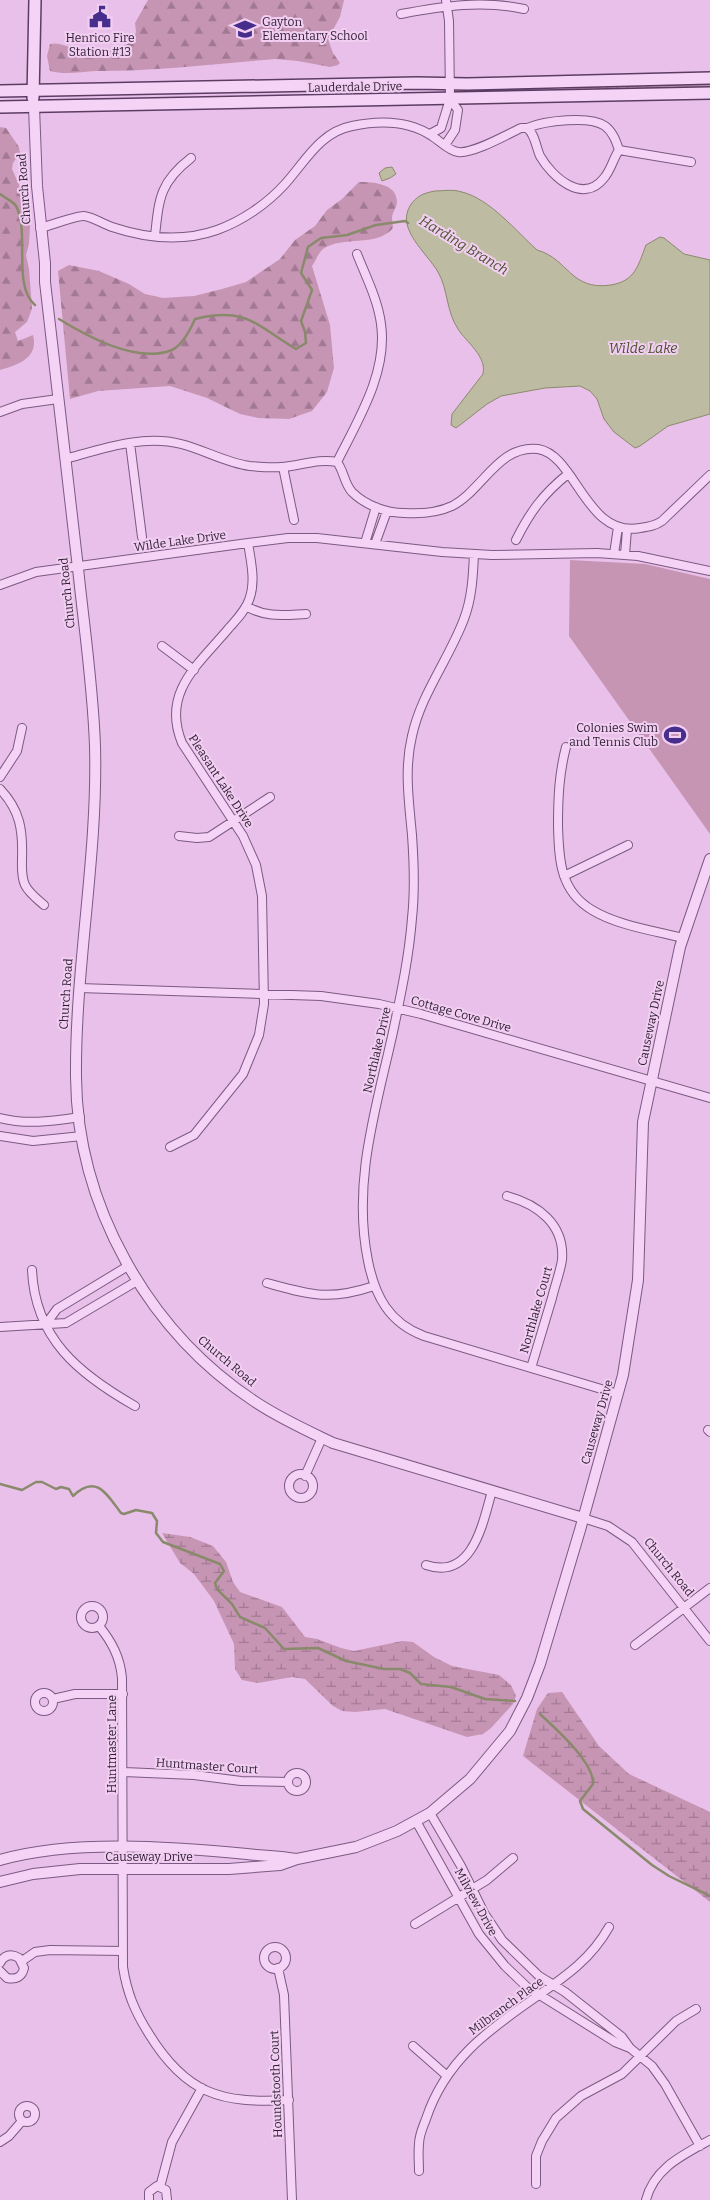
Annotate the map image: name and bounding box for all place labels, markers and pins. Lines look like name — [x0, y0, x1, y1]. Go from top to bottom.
public building icon: Henrico Fire Station #13 — [87, 4, 113, 30]
place label: Gayton Elementary School — [262, 15, 368, 43]
school or university icon: Gayton Elementary School — [232, 16, 258, 42]
place label: Henrico Fire Station #13 — [65, 31, 135, 59]
place label: Colonies Swim and Tennis Club — [569, 721, 659, 749]
sports icon: Colonies Swim and Tennis Club — [662, 722, 688, 748]

